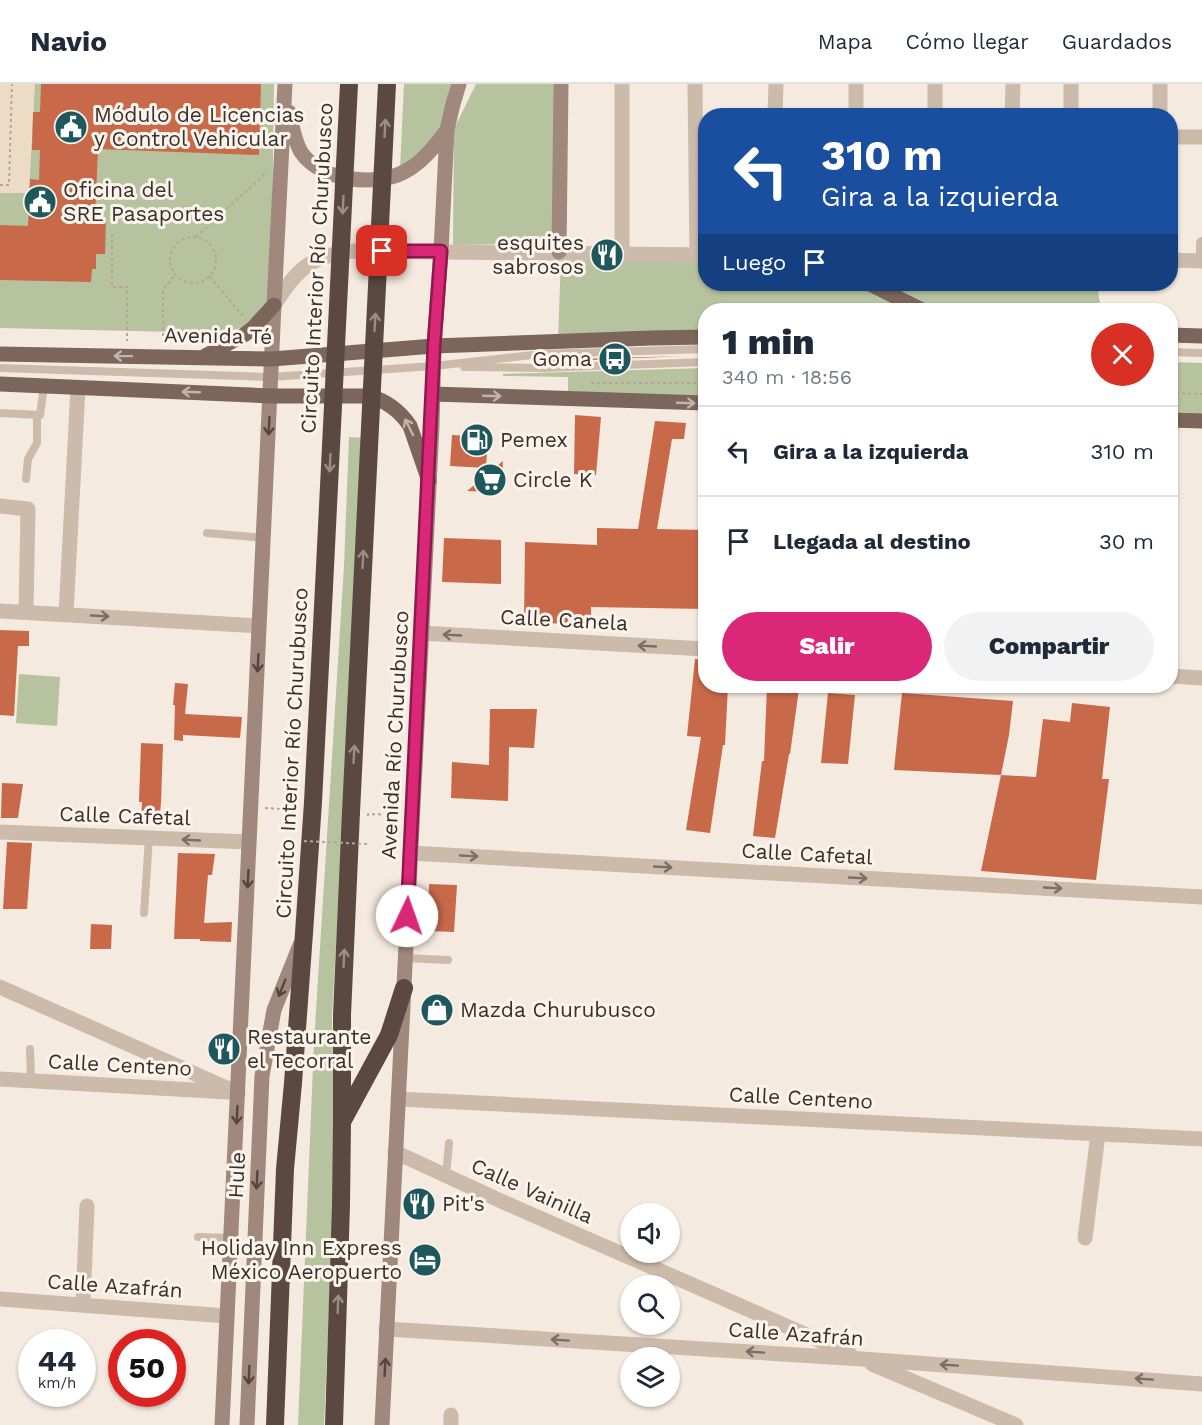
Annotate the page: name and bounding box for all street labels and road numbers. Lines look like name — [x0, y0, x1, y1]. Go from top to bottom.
street label: Circuito Interior Río Churubusco — [295, 102, 338, 434]
street label: Avenida Té — [164, 322, 272, 349]
street label: Circuito Interior Río Churubusco — [270, 587, 313, 919]
street label: Calle Canela — [499, 604, 629, 635]
street label: Avenida Río Churubusco — [375, 610, 414, 860]
street label: Calle Cafetal — [59, 801, 192, 830]
street label: Calle Cafetal — [741, 838, 874, 869]
street label: Calle Centeno — [47, 1048, 193, 1081]
street label: Calle Centeno — [728, 1081, 874, 1114]
street label: Hule — [223, 1151, 250, 1199]
street label: Calle Vainilla — [467, 1153, 597, 1229]
street label: Calle Azafrán — [46, 1268, 184, 1303]
street label: Calle Azafrán — [727, 1316, 865, 1351]

